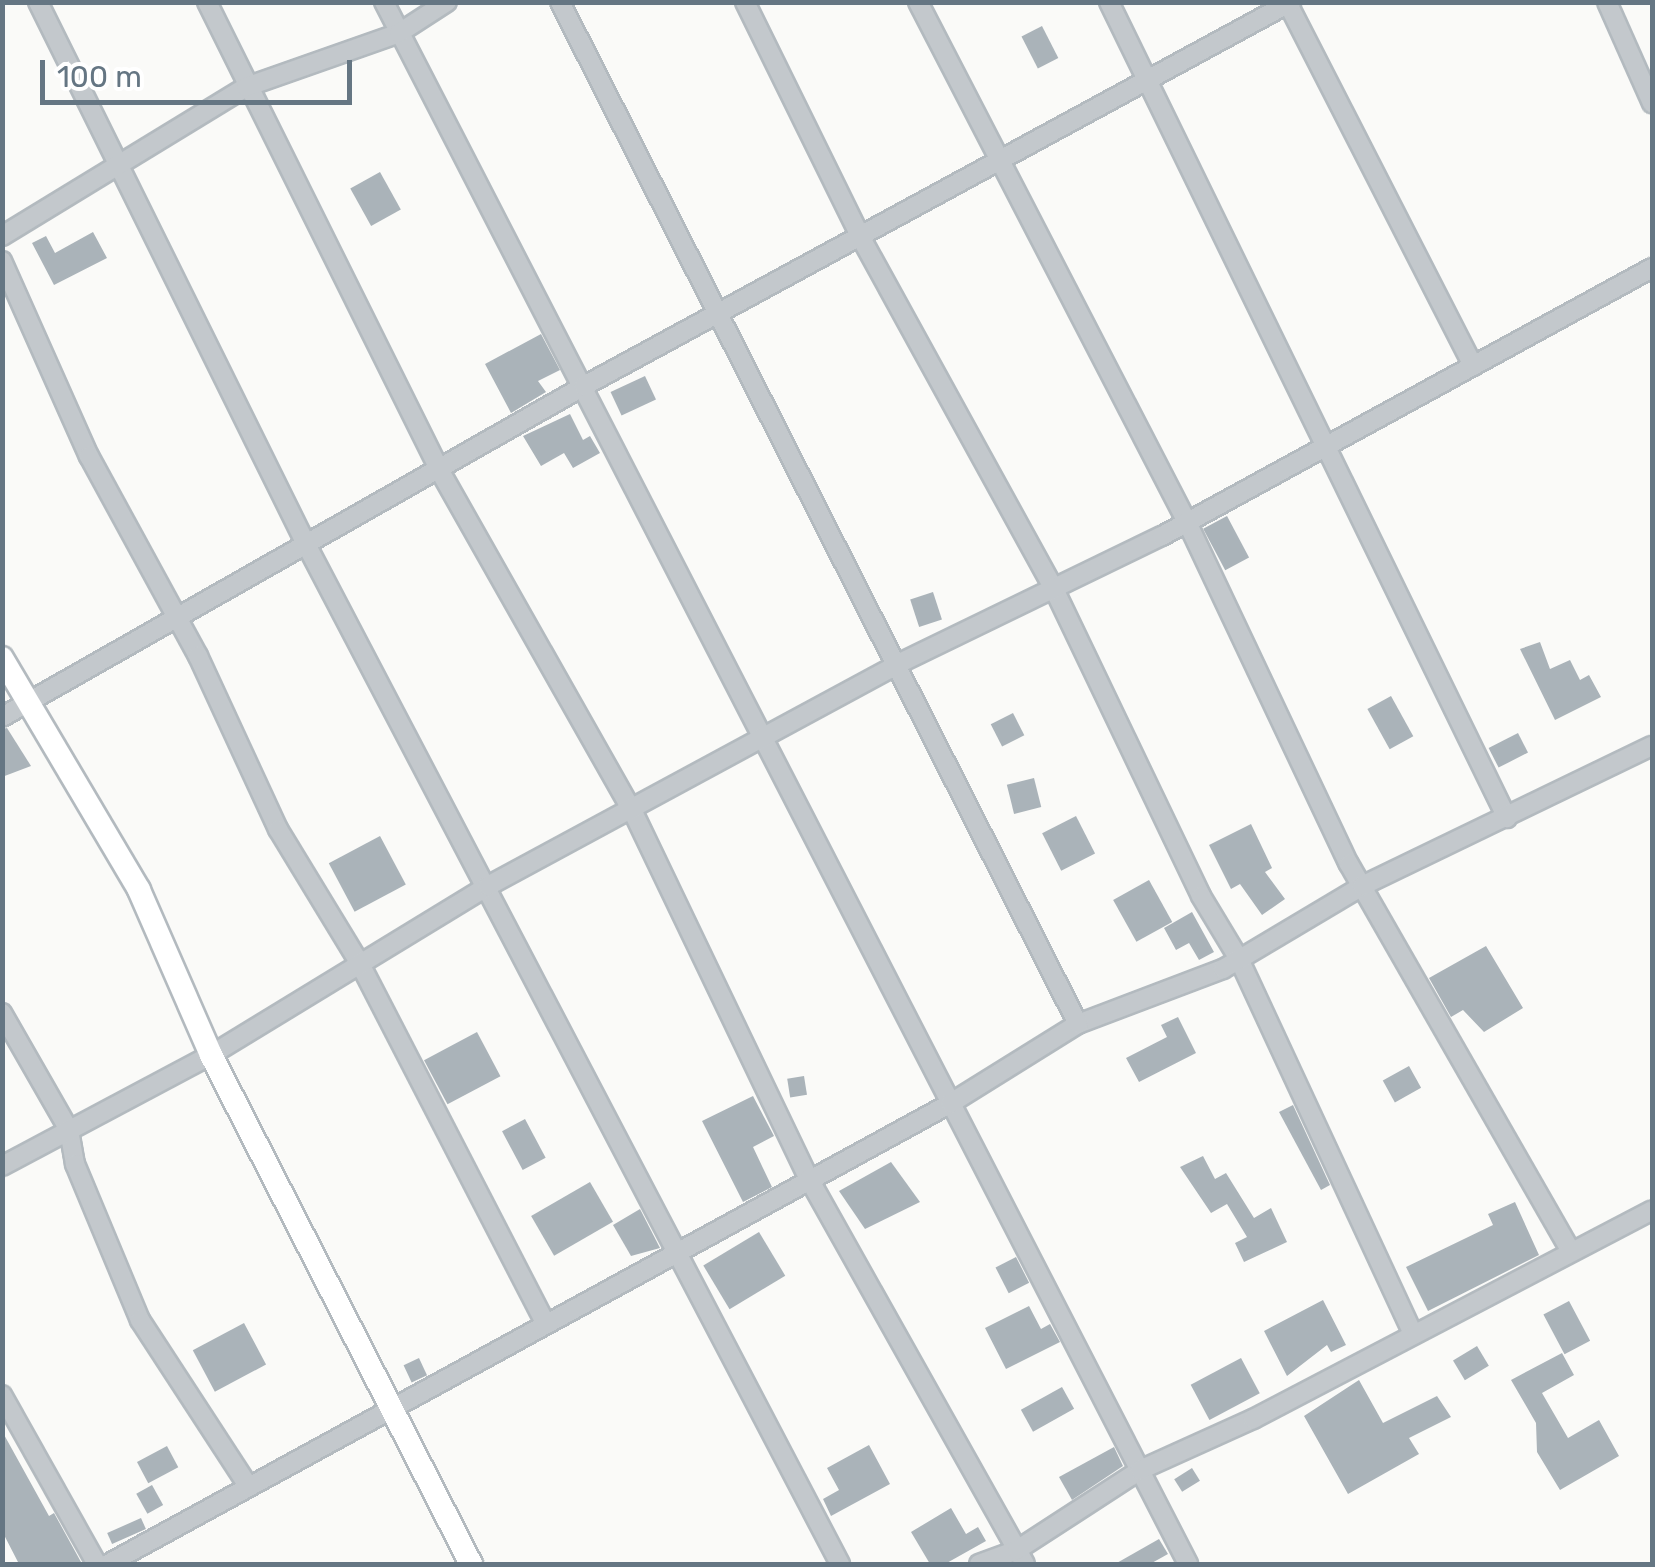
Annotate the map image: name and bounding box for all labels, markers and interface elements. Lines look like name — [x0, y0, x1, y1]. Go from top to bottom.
scale bar — [45, 40, 358, 102]
text: 100 m — [57, 59, 142, 95]

